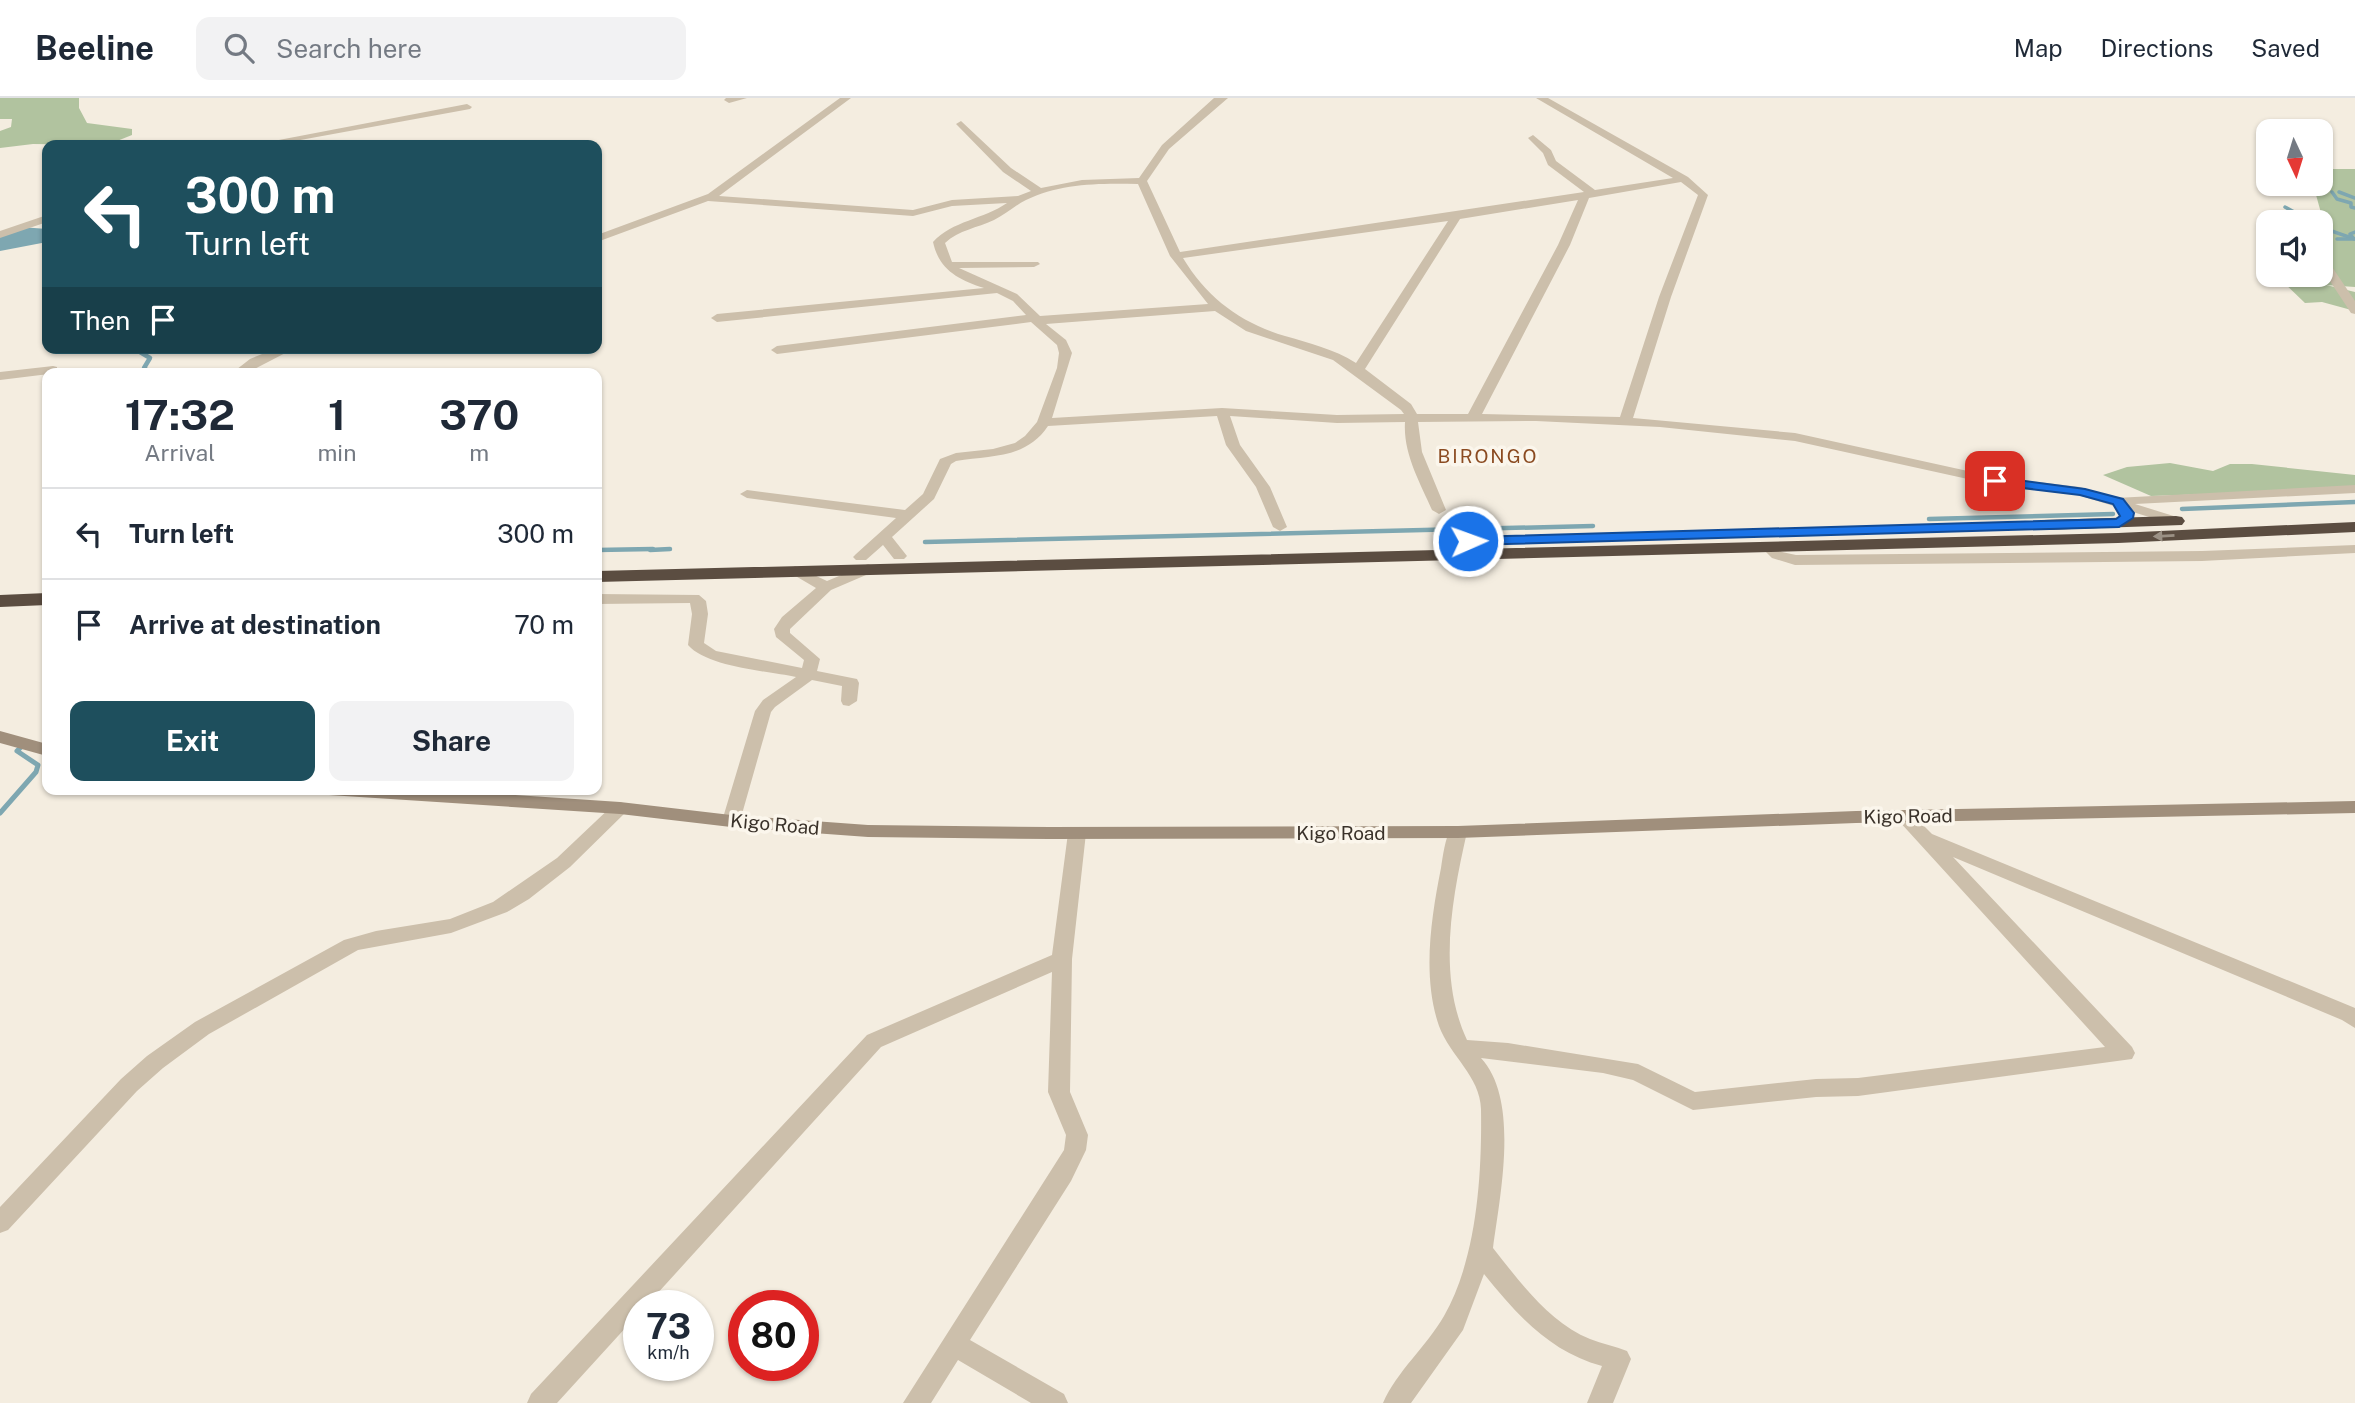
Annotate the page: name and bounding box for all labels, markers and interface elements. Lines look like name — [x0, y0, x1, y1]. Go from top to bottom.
search box — [196, 17, 686, 80]
text: Beeline — [35, 29, 154, 67]
icon: search — [220, 29, 258, 67]
text: Search here — [276, 33, 422, 64]
text: Map — [2014, 34, 2063, 62]
text: Directions — [2101, 34, 2213, 62]
text: Saved — [2251, 34, 2320, 62]
north arrow — [2256, 119, 2333, 196]
map controls — [2256, 119, 2333, 287]
text: 300 m — [185, 166, 335, 224]
icon: left — [70, 168, 161, 259]
button: sound — [2256, 210, 2333, 287]
text: Turn left — [185, 225, 310, 262]
icon: arrive — [144, 301, 182, 339]
text: Then — [70, 305, 130, 336]
text: 17:32 — [125, 390, 235, 439]
text: 1 — [328, 390, 346, 439]
text: 370 — [439, 390, 519, 439]
text: Arrival — [144, 439, 215, 466]
text: min — [317, 439, 356, 466]
text: m — [469, 439, 489, 466]
district label: BIRONGO — [1437, 445, 1539, 467]
pin — [1965, 451, 2025, 511]
icon: arrive — [1976, 462, 2014, 500]
position arrow — [1431, 504, 1505, 578]
icon: left — [70, 515, 108, 553]
text: Turn left — [129, 518, 234, 549]
text: 300 m — [497, 518, 574, 549]
one-way arrow — [2153, 530, 2175, 541]
icon: arrive — [70, 606, 108, 644]
text: Arrive at destination — [129, 609, 381, 640]
text: 70 m — [514, 609, 574, 640]
button: Exit — [70, 701, 315, 781]
button: Share — [329, 701, 574, 781]
street label: Kigo Road — [1863, 804, 1953, 828]
street label: Kigo Road — [730, 809, 820, 839]
street label: Kigo Road — [1296, 822, 1386, 844]
speed limit sign: 80 — [728, 1290, 819, 1381]
text: 73 — [646, 1306, 691, 1347]
text: km/h — [647, 1342, 690, 1363]

